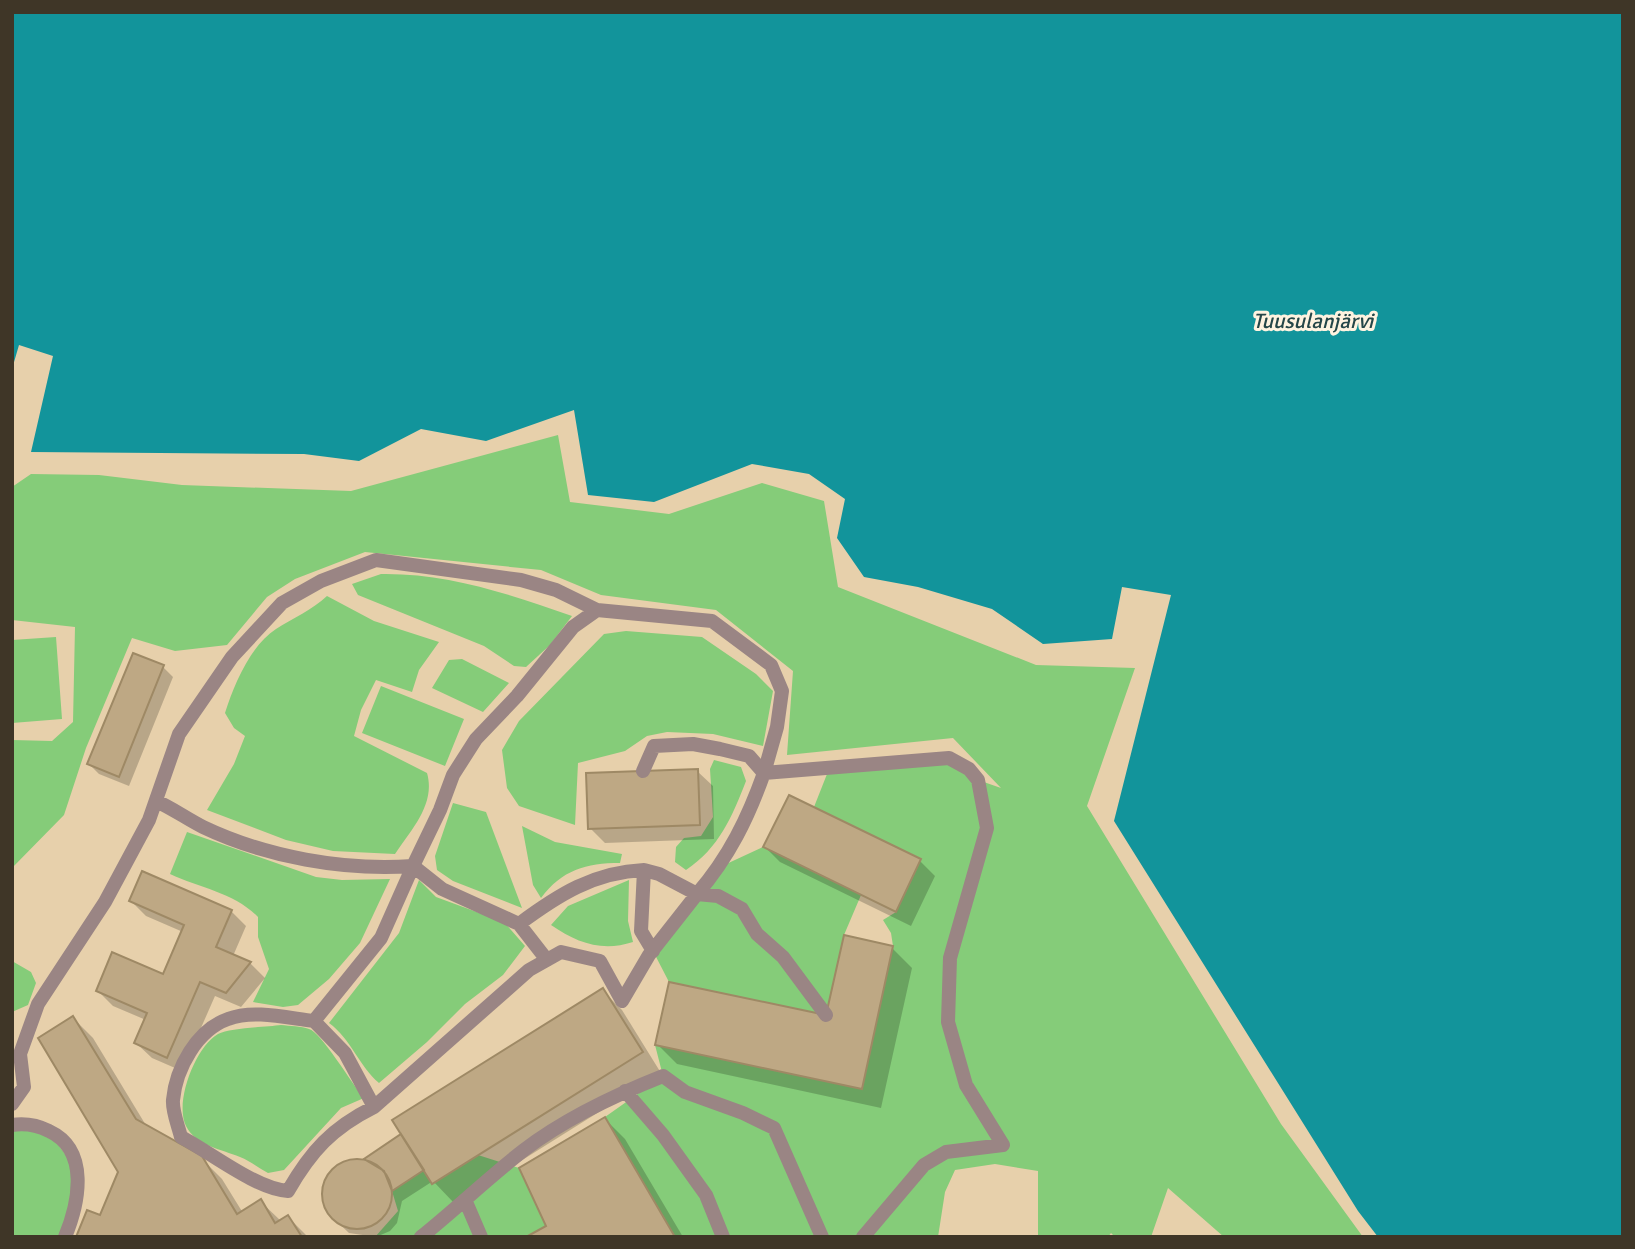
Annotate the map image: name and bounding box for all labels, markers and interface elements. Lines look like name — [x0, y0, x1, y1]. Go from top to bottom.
water label: Tuusulanjärvi — [1253, 308, 1375, 334]

